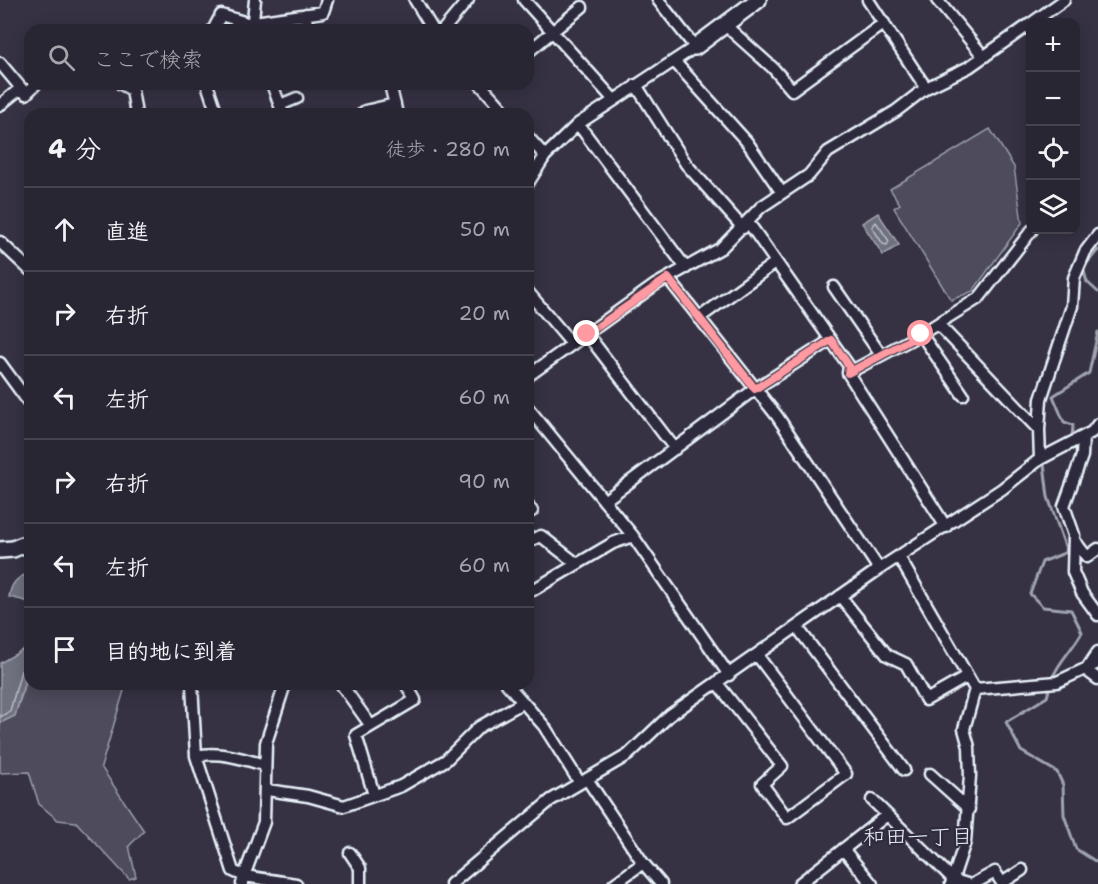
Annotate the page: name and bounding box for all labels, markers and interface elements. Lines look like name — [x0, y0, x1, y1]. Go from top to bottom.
map controls — [1026, 18, 1080, 234]
button: + — [1026, 18, 1080, 72]
search box — [24, 24, 534, 90]
icon: search — [45, 41, 78, 74]
text: ここで検索 — [93, 45, 203, 74]
button: − — [1026, 72, 1080, 126]
button: locate — [1026, 126, 1080, 180]
text: 4 分 — [48, 131, 101, 166]
text: 徒歩 · 280 m — [386, 136, 510, 162]
button: layers — [1026, 180, 1080, 234]
icon: ahead — [48, 213, 81, 246]
text: 50 m — [460, 216, 510, 242]
text: 直進 — [105, 217, 149, 246]
icon: right — [48, 297, 81, 330]
text: 20 m — [459, 300, 510, 326]
text: 右折 — [105, 301, 149, 330]
route end — [573, 320, 599, 346]
route start — [907, 320, 933, 346]
icon: left — [48, 381, 81, 414]
text: 60 m — [458, 384, 510, 410]
text: 左折 — [105, 385, 149, 414]
icon: right — [48, 465, 81, 498]
text: 90 m — [458, 468, 510, 494]
text: 右折 — [105, 469, 149, 498]
icon: left — [48, 549, 81, 582]
text: 60 m — [458, 552, 510, 578]
text: 左折 — [105, 553, 149, 582]
icon: arrive — [48, 633, 81, 666]
text: 目的地に到着 — [105, 637, 237, 666]
district label: 和田一丁目 — [863, 822, 973, 851]

